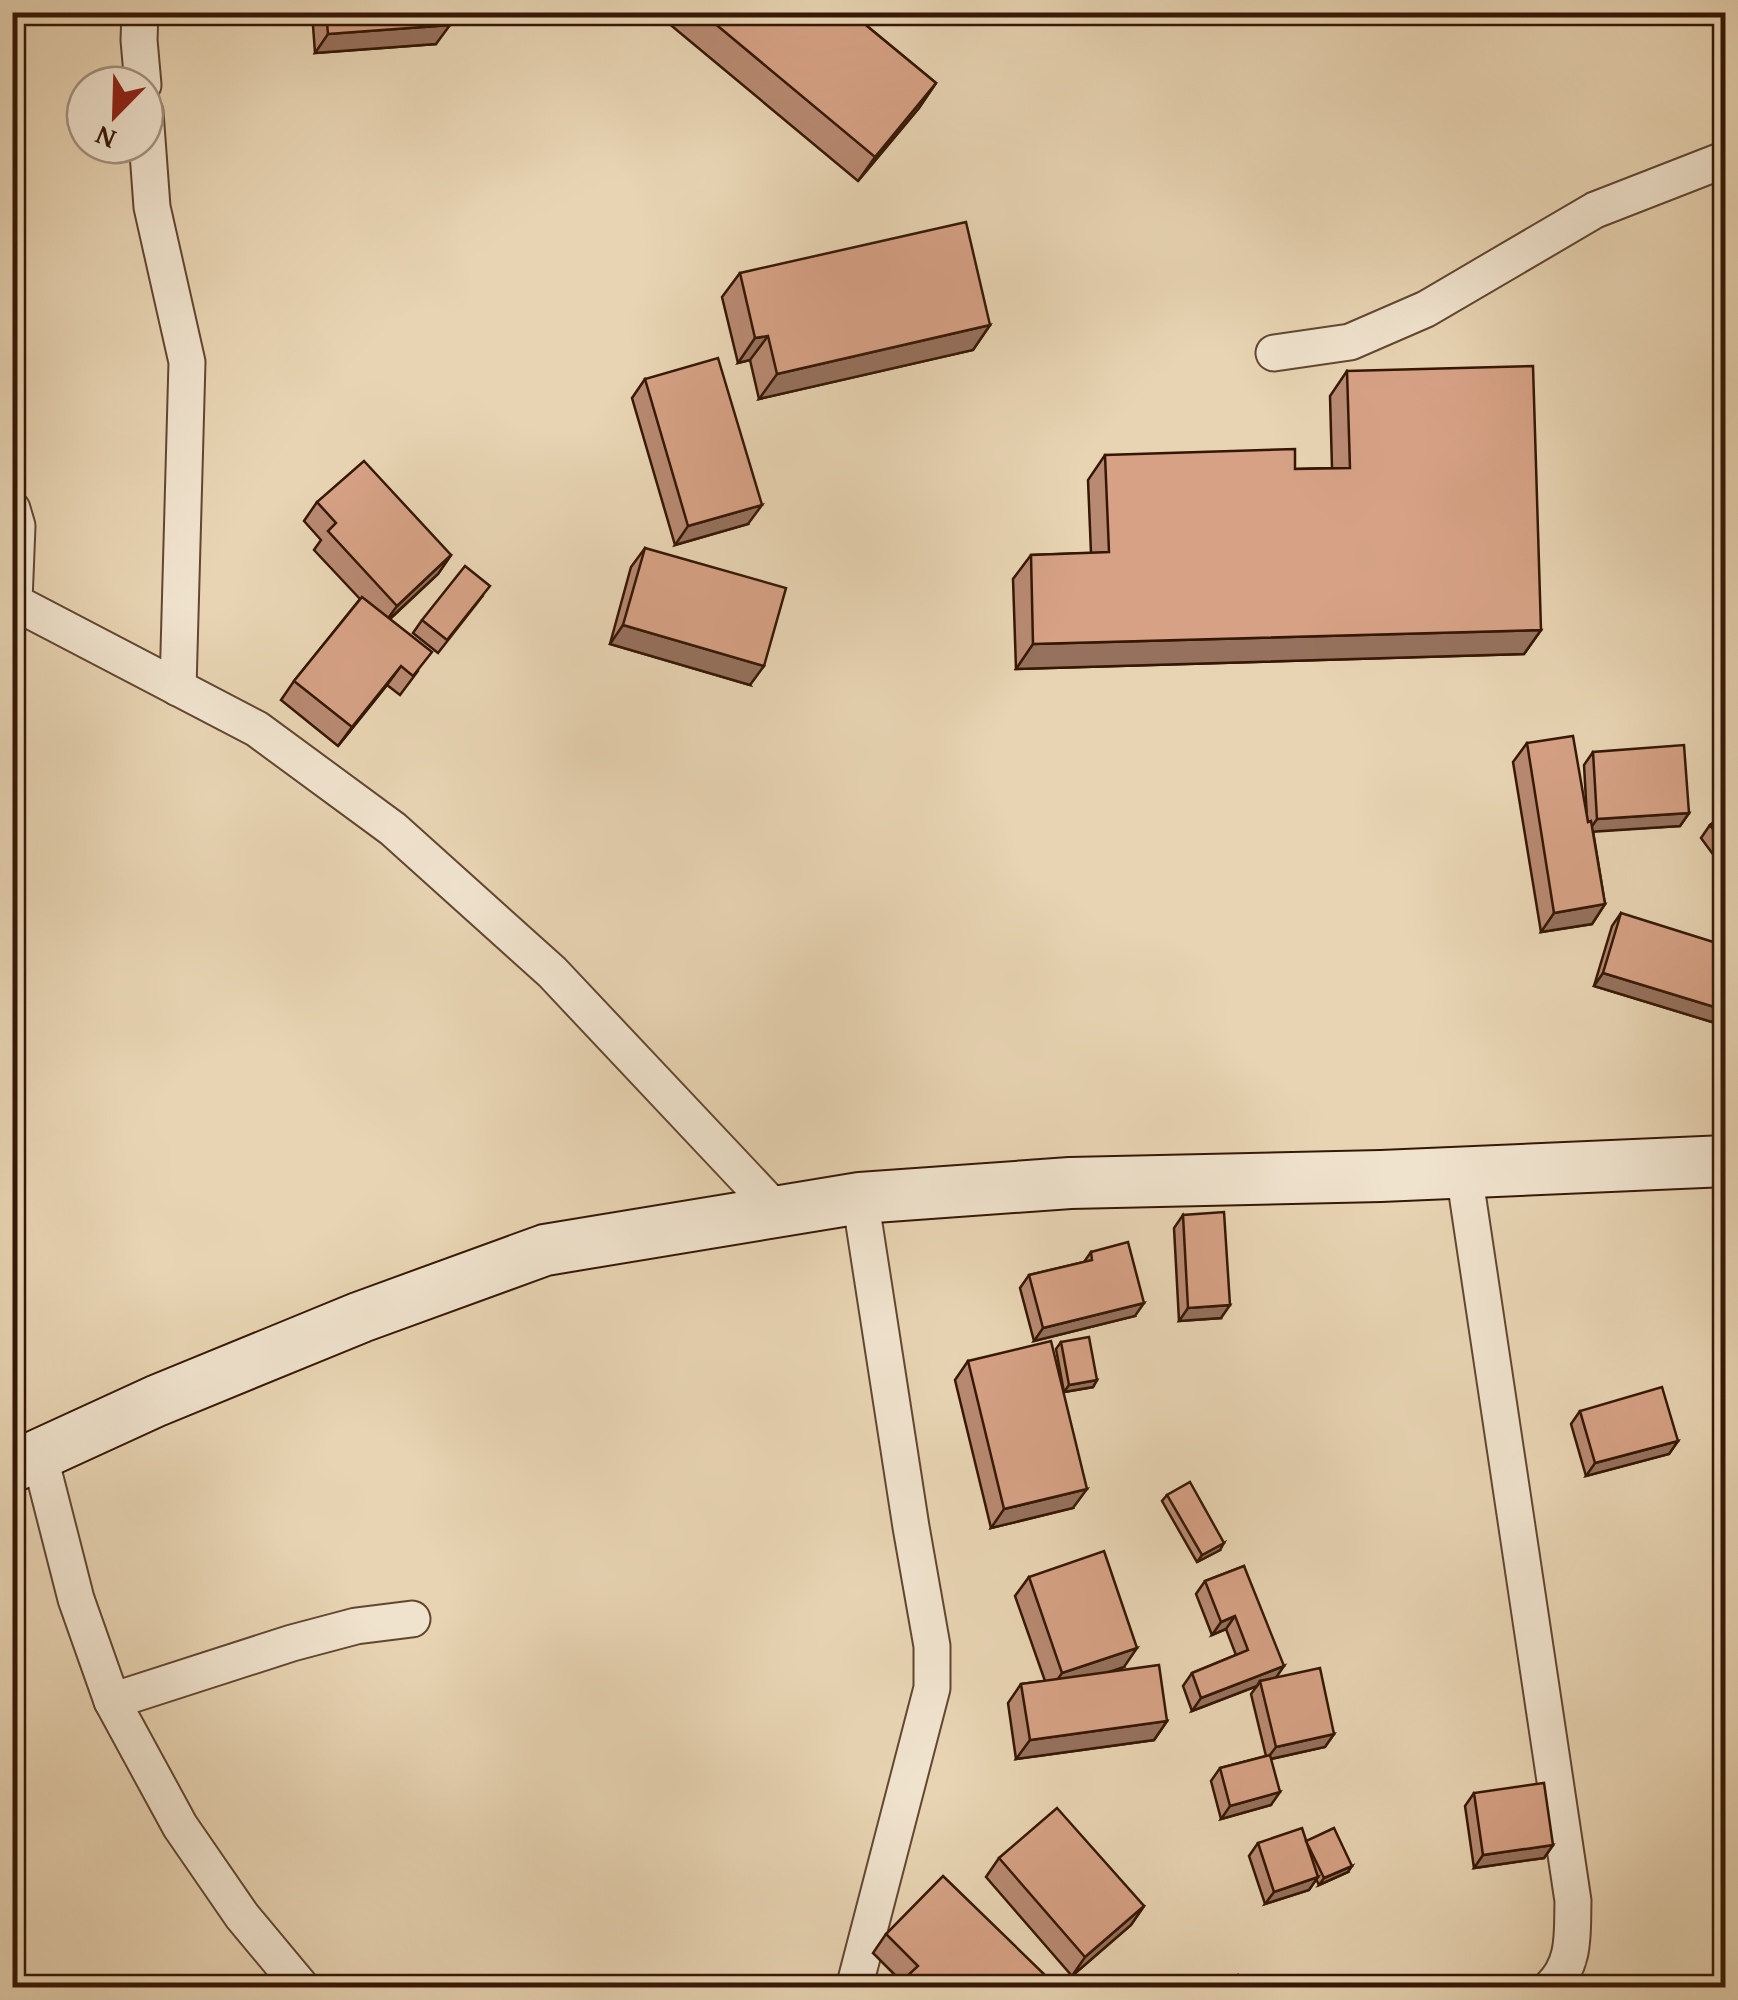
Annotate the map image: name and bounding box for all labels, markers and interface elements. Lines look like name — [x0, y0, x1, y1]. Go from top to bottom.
north arrow — [65, 65, 165, 165]
text: N — [88, 116, 122, 161]

